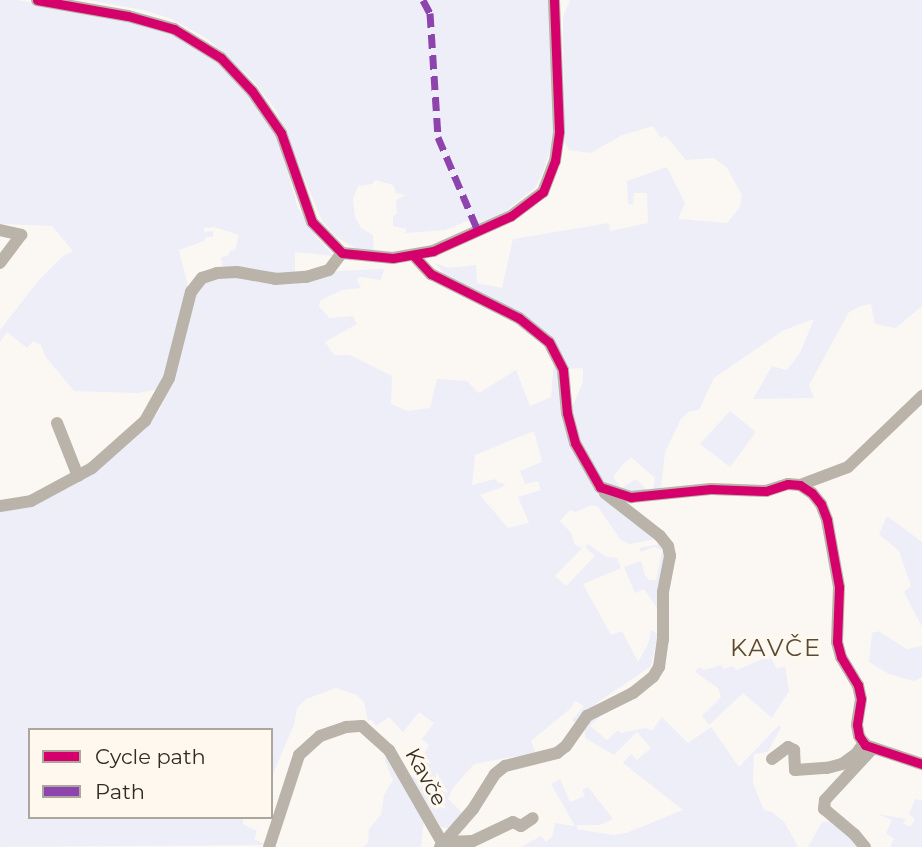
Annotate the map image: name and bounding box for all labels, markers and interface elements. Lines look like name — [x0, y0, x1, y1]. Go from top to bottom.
district label: KAVČE — [731, 634, 821, 662]
legend — [28, 728, 273, 819]
text: Cycle path — [95, 744, 206, 769]
street label: Kavče — [400, 744, 452, 810]
text: Path — [95, 779, 145, 804]

